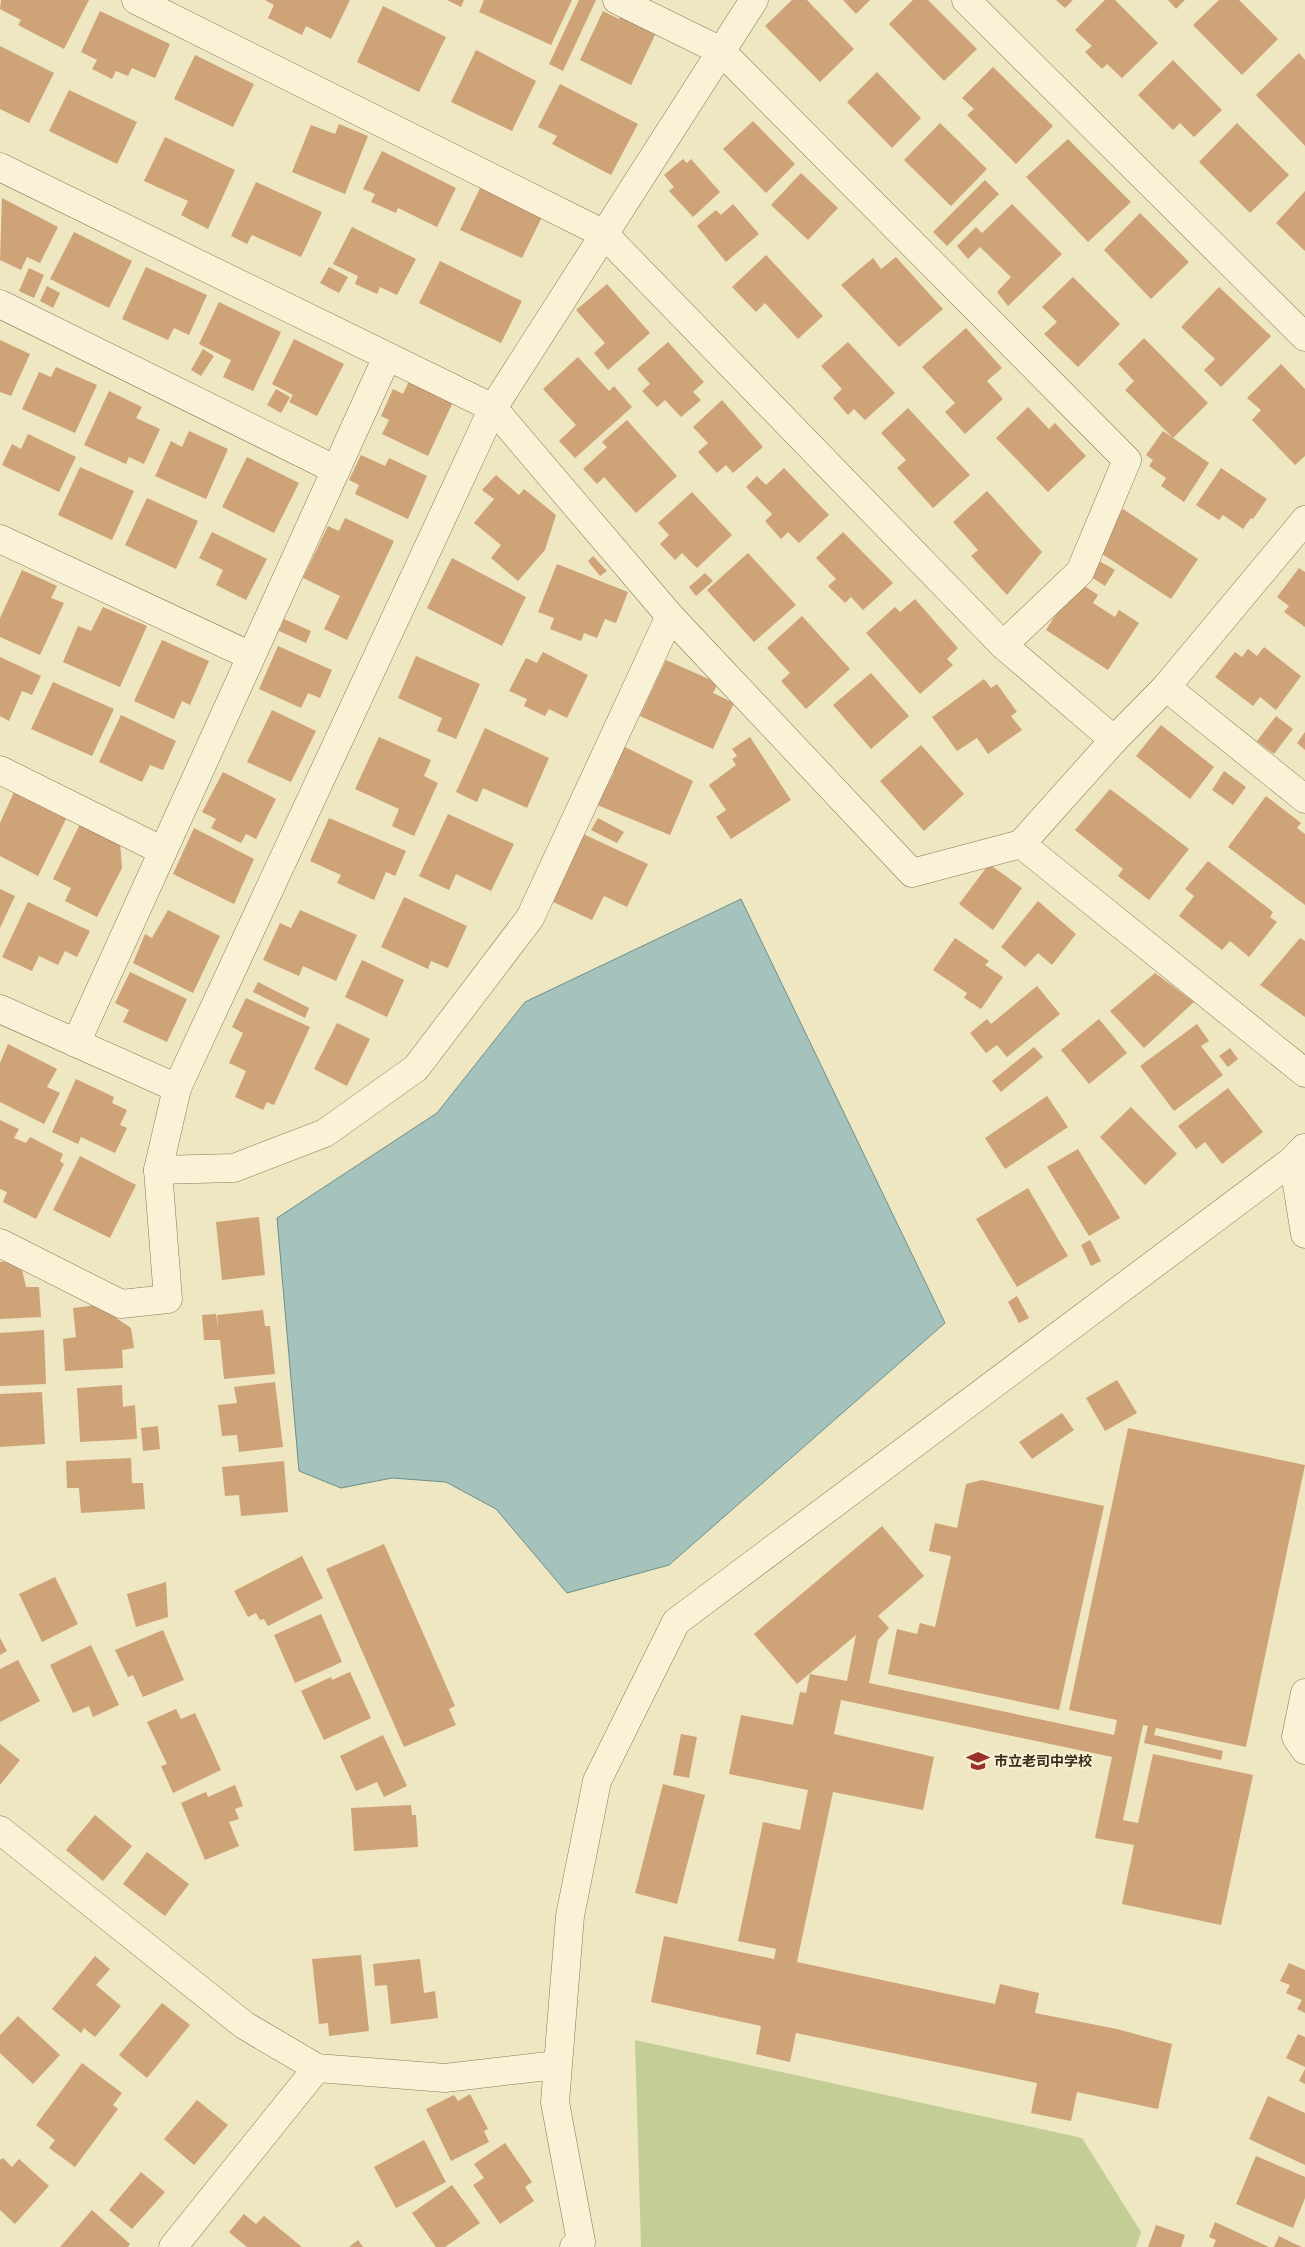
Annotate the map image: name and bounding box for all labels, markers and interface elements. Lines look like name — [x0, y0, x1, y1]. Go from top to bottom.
school or university icon: 市立老司中学校 — [965, 1748, 991, 1774]
place label: 市立老司中学校 — [994, 1753, 1092, 1769]

